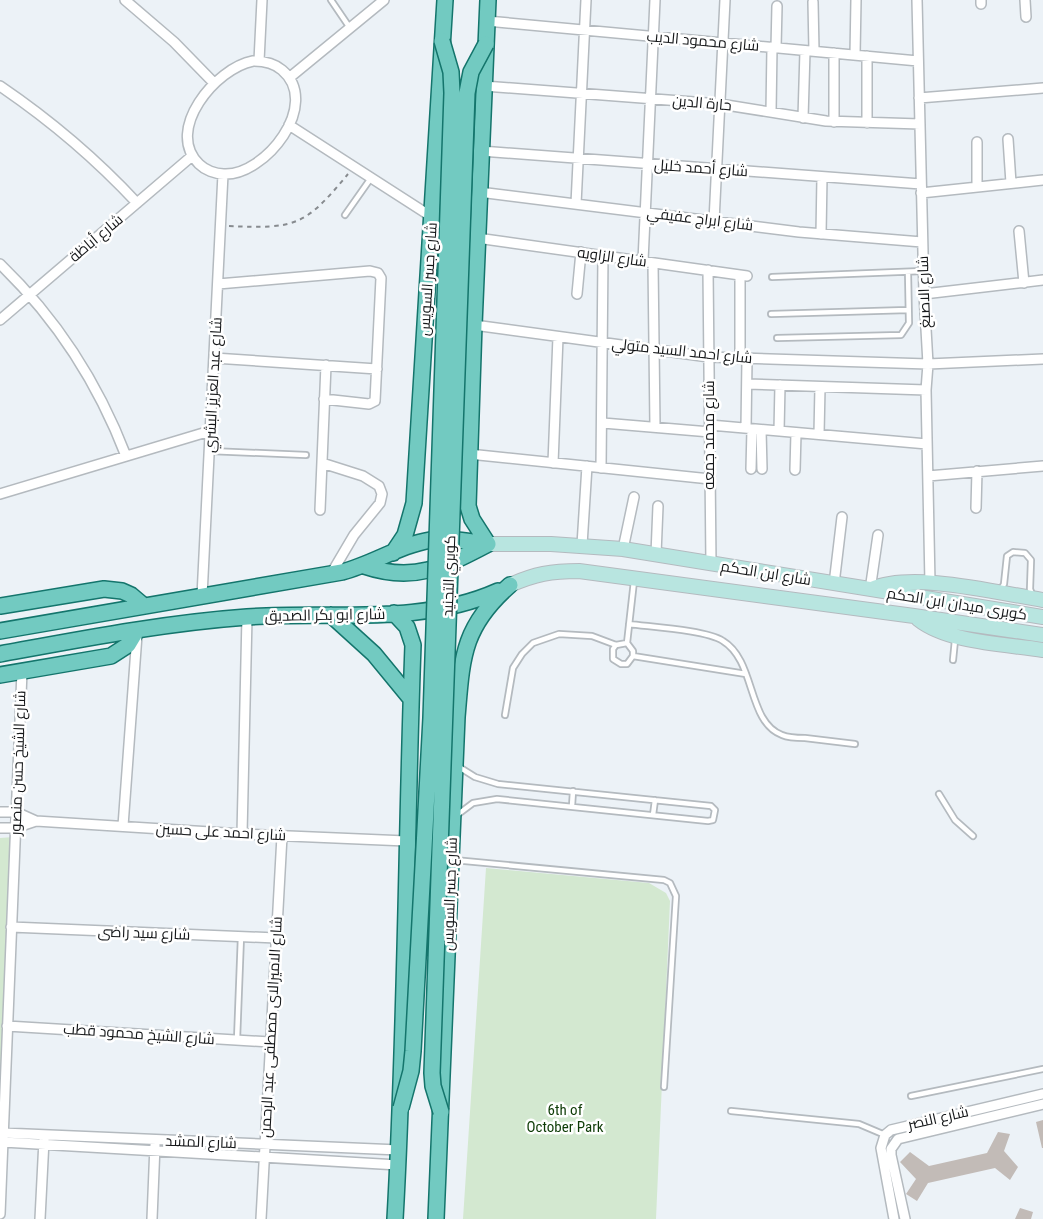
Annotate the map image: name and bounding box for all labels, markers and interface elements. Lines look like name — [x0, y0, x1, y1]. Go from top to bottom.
street label: شارع محمود الديب — [646, 27, 760, 57]
street label: حارة الدين — [671, 91, 732, 116]
street label: شارع أحمد خليل — [653, 155, 749, 182]
street label: شارع ابراج عفيفي — [645, 204, 754, 237]
street label: شارع أباظة — [65, 210, 128, 267]
street label: شارع جسر السويس — [415, 222, 443, 337]
street label: شارع الزاويه — [576, 243, 648, 273]
street label: شارع الاصبغ — [914, 255, 936, 328]
street label: شارع عبد العزيز البشري — [200, 317, 229, 453]
street label: شارع احمد السيد متولي — [610, 335, 753, 370]
street label: شارع محمد جمعه — [700, 380, 720, 490]
street label: كوبري التجنيد — [439, 535, 462, 617]
street label: شارع ابن الحكم — [719, 557, 813, 591]
street label: كوبرى ميدان ابن الحكم — [885, 584, 1028, 625]
street label: شارع ابو بكر الصديق — [264, 605, 386, 627]
street label: شارع الشيخ حسن منصور — [6, 690, 32, 837]
street label: شارع احمد على حسين — [155, 820, 287, 846]
street label: شارع جسر السويس — [439, 837, 463, 951]
street label: شارع الاميرالاى مصطفى عبد الرحمن — [256, 916, 288, 1138]
street label: شارع سيد راضى — [97, 922, 191, 946]
street label: شارع الشيخ محمود قطب — [63, 1020, 215, 1050]
park label: 6th of October Park — [527, 1101, 604, 1136]
street label: شارع النصر — [905, 1102, 971, 1136]
street label: شارع المشد — [165, 1132, 237, 1154]

